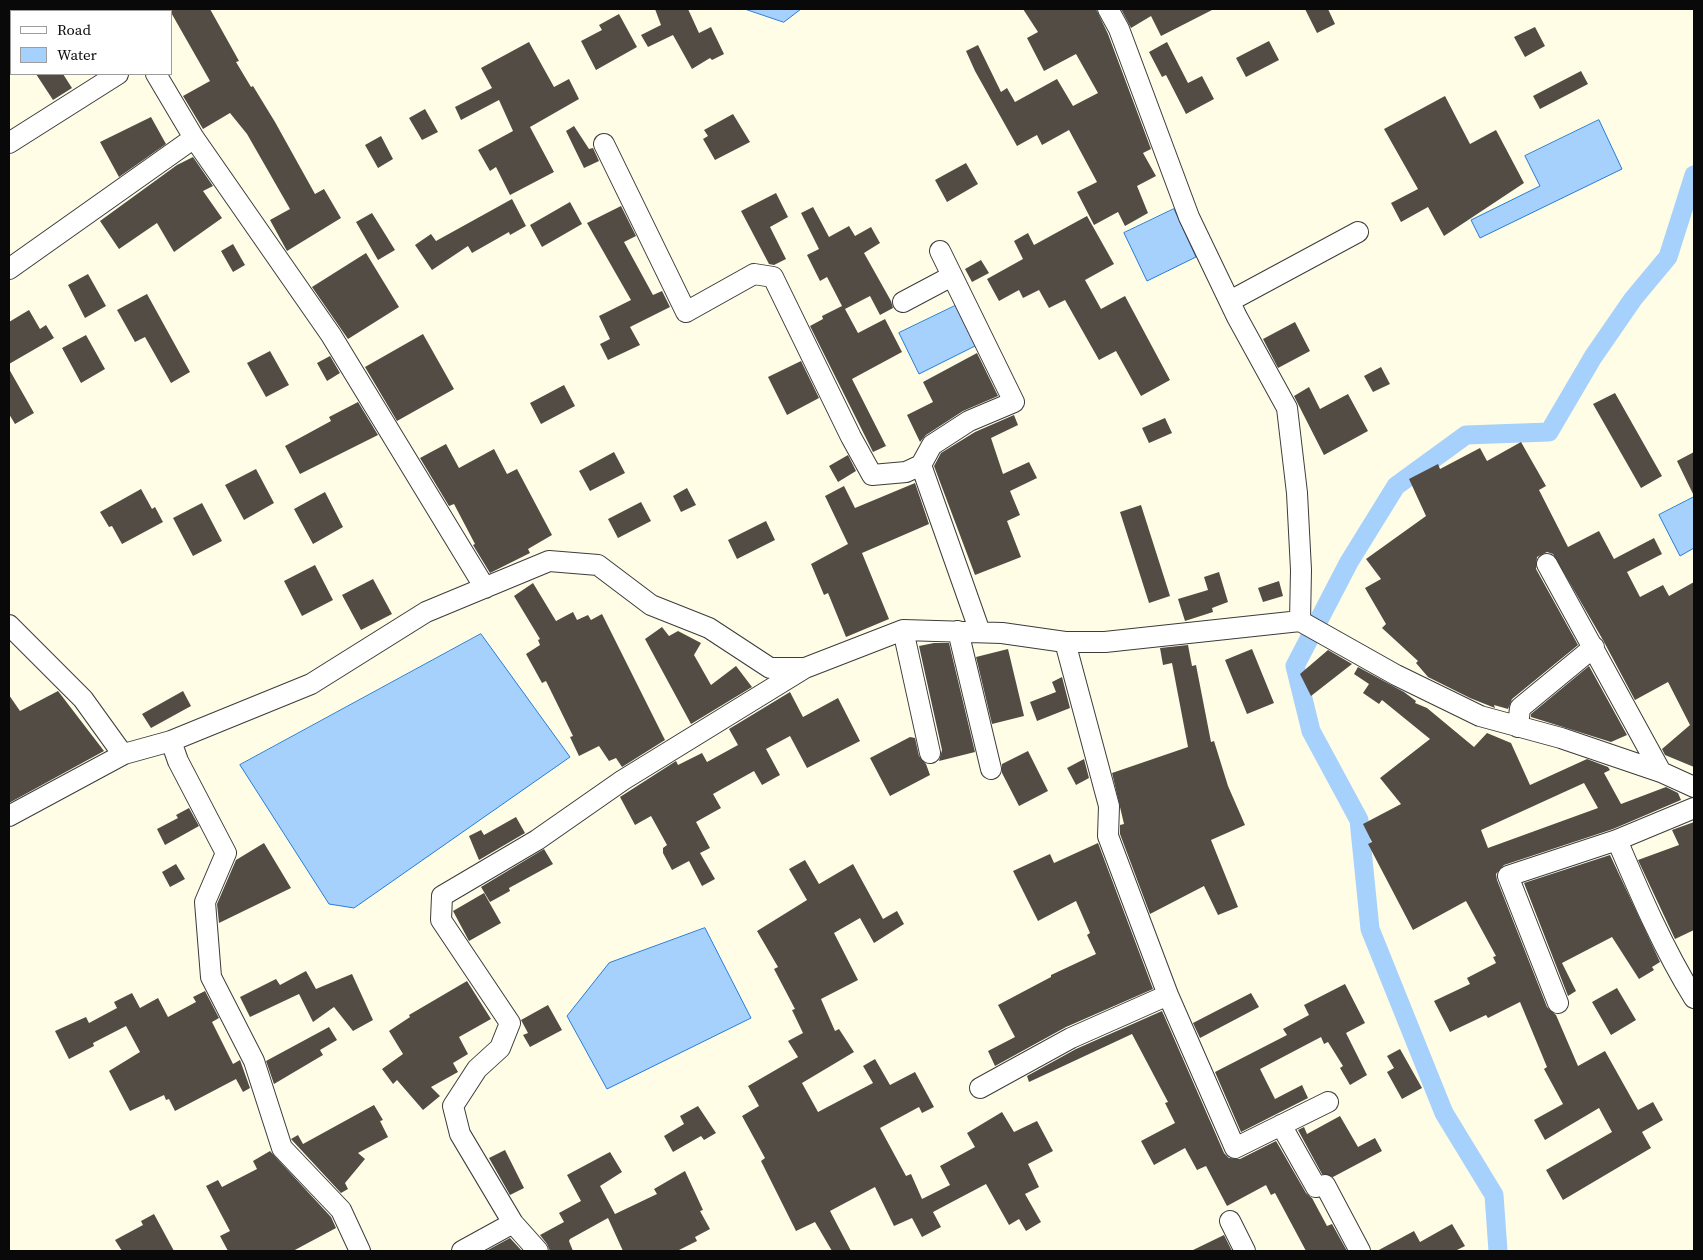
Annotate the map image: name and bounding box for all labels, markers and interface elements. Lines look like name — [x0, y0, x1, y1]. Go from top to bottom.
legend — [10, 10, 172, 75]
text: Road — [57, 19, 91, 40]
text: Water — [57, 44, 97, 65]

